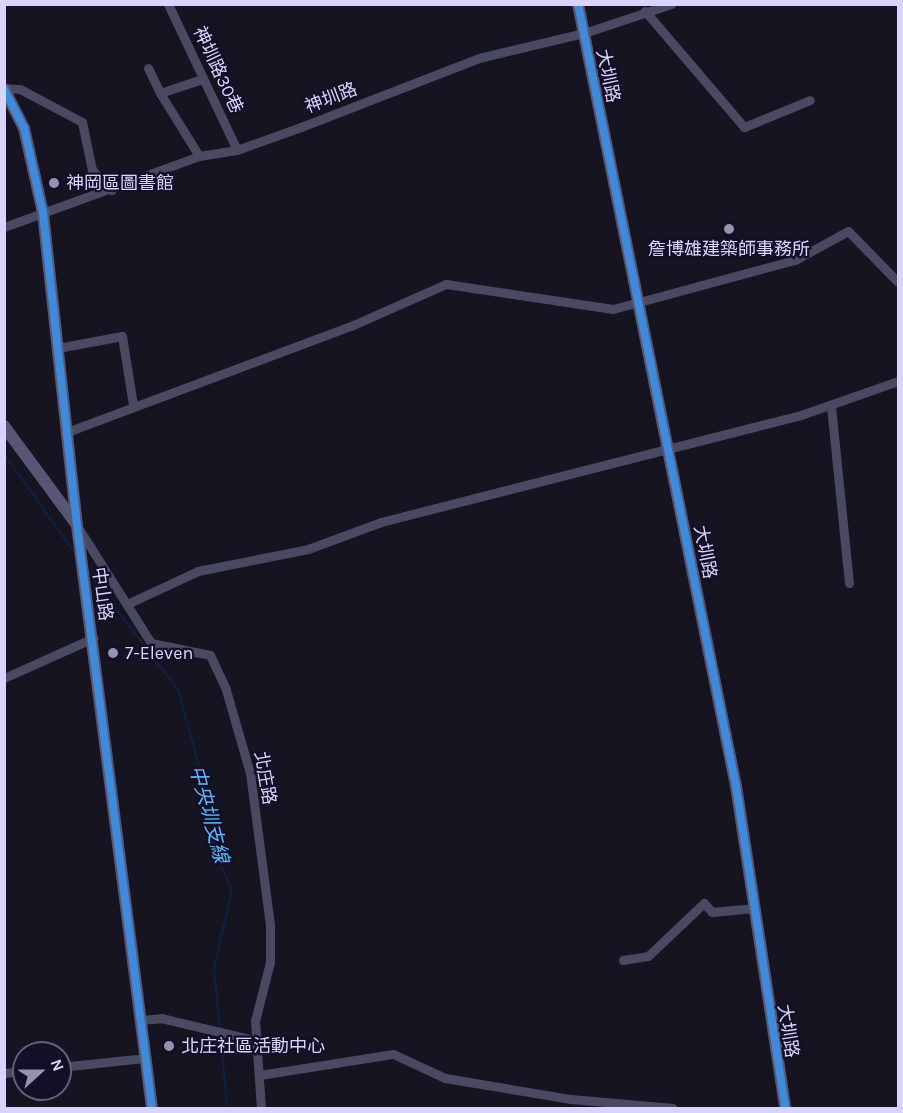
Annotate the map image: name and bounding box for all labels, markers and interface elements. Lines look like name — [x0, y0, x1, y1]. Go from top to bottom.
street label: 神圳路30巷 — [188, 23, 248, 117]
street label: 大圳路 — [592, 47, 624, 105]
street label: 神圳路 — [302, 78, 360, 118]
place label: 神岡區圖書館 — [66, 172, 174, 194]
marker: 神岡區圖書館 — [47, 176, 61, 190]
marker: 詹博雄建築師事務所 — [722, 222, 736, 236]
place label: 詹博雄建築師事務所 — [648, 238, 810, 260]
street label: 大圳路 — [689, 523, 721, 581]
street label: 中山路 — [88, 566, 116, 622]
place label: 7-Eleven — [125, 642, 193, 664]
marker: 7-Eleven — [106, 646, 120, 660]
street label: 北庄路 — [250, 750, 280, 806]
water label: 中央圳支線 — [184, 763, 234, 865]
street label: 大圳路 — [773, 1003, 803, 1059]
place label: 北庄社區活動中心 — [181, 1035, 325, 1057]
marker: 北庄社區活動中心 — [162, 1039, 176, 1053]
north arrow — [12, 1041, 72, 1101]
text: N — [46, 1056, 68, 1074]

